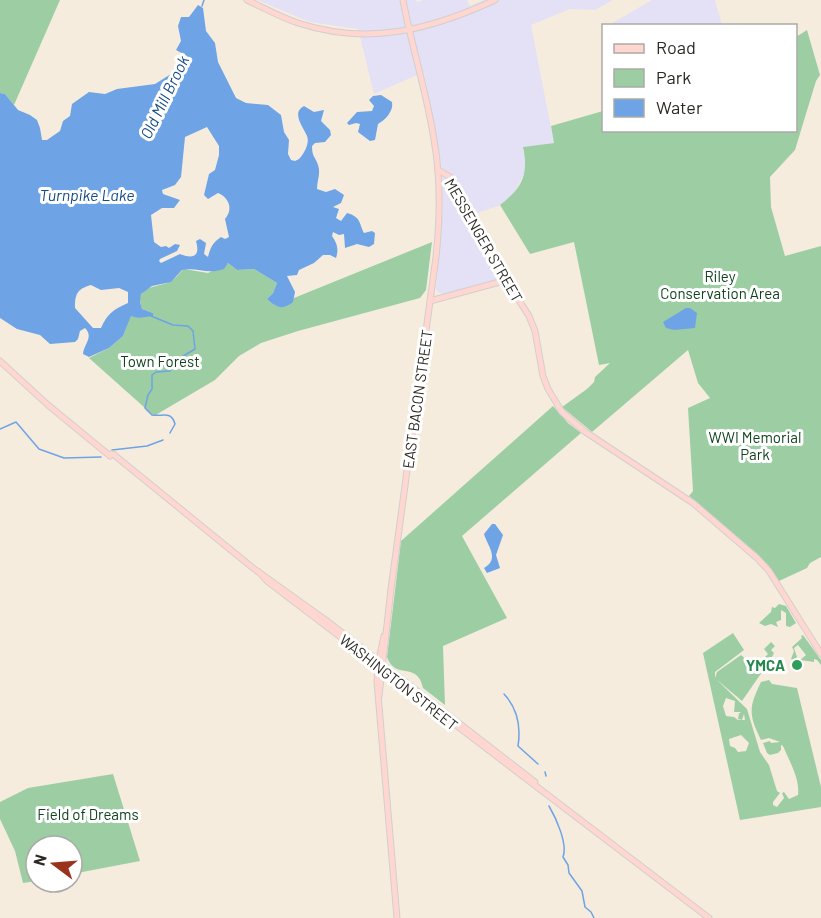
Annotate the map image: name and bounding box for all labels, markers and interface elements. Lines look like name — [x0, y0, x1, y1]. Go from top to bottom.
legend — [602, 24, 797, 132]
text: Road — [656, 36, 696, 58]
water label: Old Mill Brook — [136, 52, 192, 142]
text: Park — [656, 66, 691, 88]
text: Water — [656, 96, 703, 118]
street label: MESSENGER STREET — [441, 175, 527, 305]
water label: Turnpike Lake — [40, 185, 134, 204]
park label: Riley Conservation Area — [660, 267, 780, 302]
street label: EAST BACON STREET — [398, 328, 436, 470]
park label: Town Forest — [120, 352, 200, 370]
park label: WWI Memorial Park — [709, 428, 801, 463]
street label: WASHINGTON STREET — [336, 630, 462, 734]
place label: YMCA — [746, 656, 785, 674]
marker: YMCA — [790, 658, 804, 672]
park label: Field of Dreams — [37, 805, 139, 823]
north arrow — [24, 834, 84, 894]
text: N — [29, 852, 50, 867]

